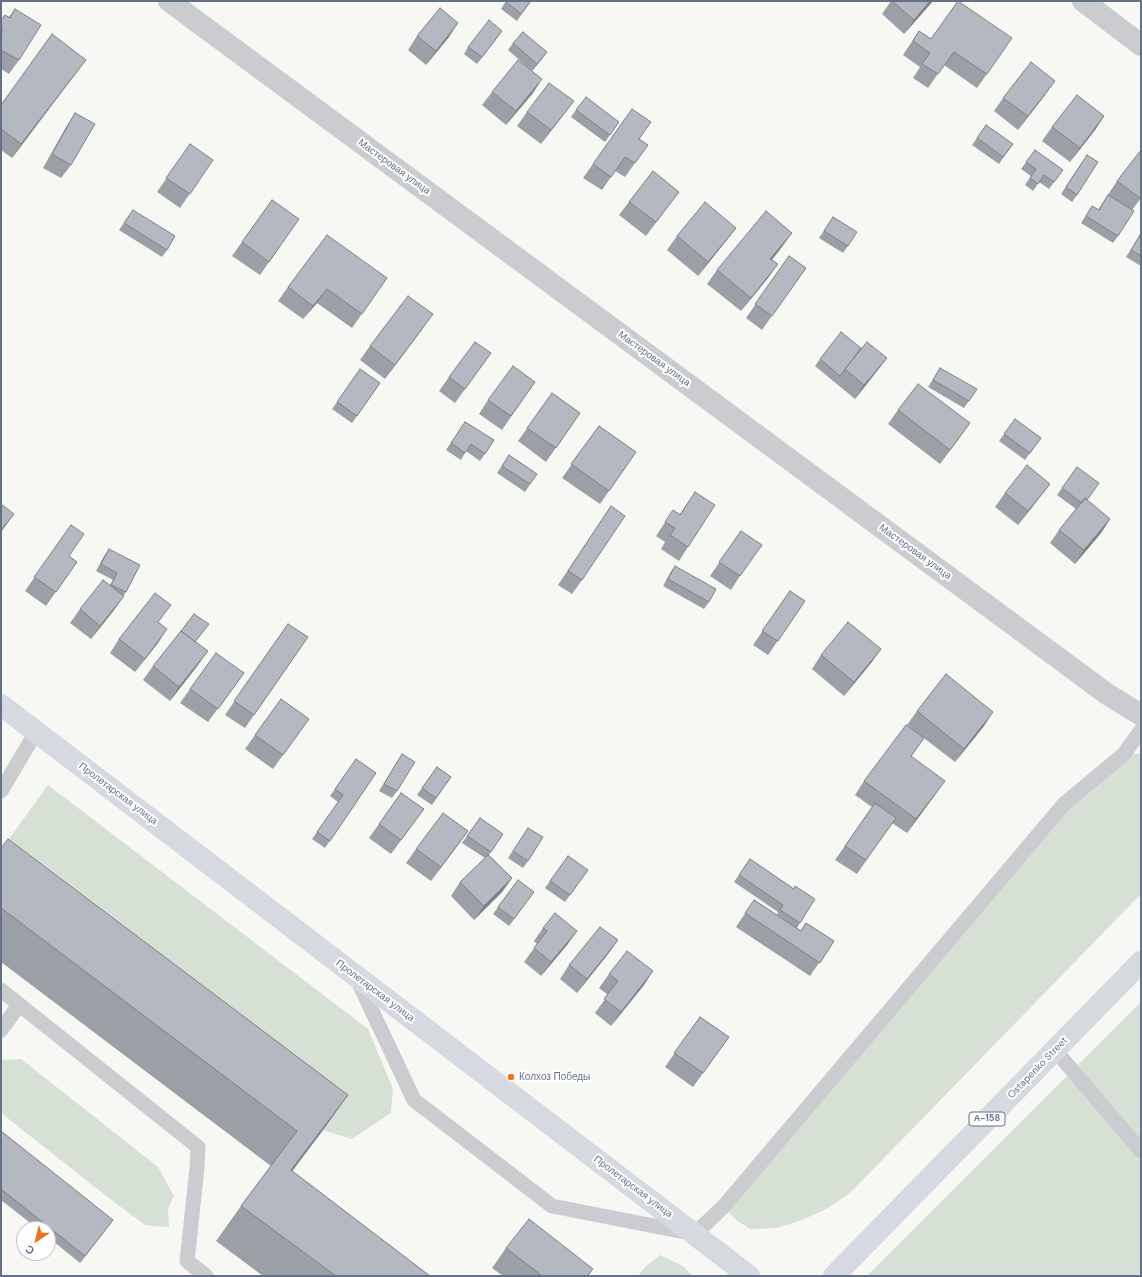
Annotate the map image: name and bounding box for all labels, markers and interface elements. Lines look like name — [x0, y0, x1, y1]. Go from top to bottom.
street label: Мастеровая улица — [355, 137, 433, 197]
street label: Мастеровая улица — [615, 329, 693, 389]
street label: Мастеровая улица — [876, 522, 954, 582]
street label: Пролетарская улица — [76, 760, 160, 828]
street label: Пролетарская улица — [333, 957, 417, 1025]
street label: Ostapenko Street — [1005, 1035, 1071, 1101]
place label: Колхоз Победы — [519, 1071, 590, 1083]
marker: Колхоз Победы — [506, 1072, 516, 1082]
road number: А-158 — [969, 1112, 1005, 1126]
street label: Пролетарская улица — [591, 1153, 675, 1221]
north arrow — [16, 1221, 56, 1261]
text: С — [22, 1242, 37, 1258]

